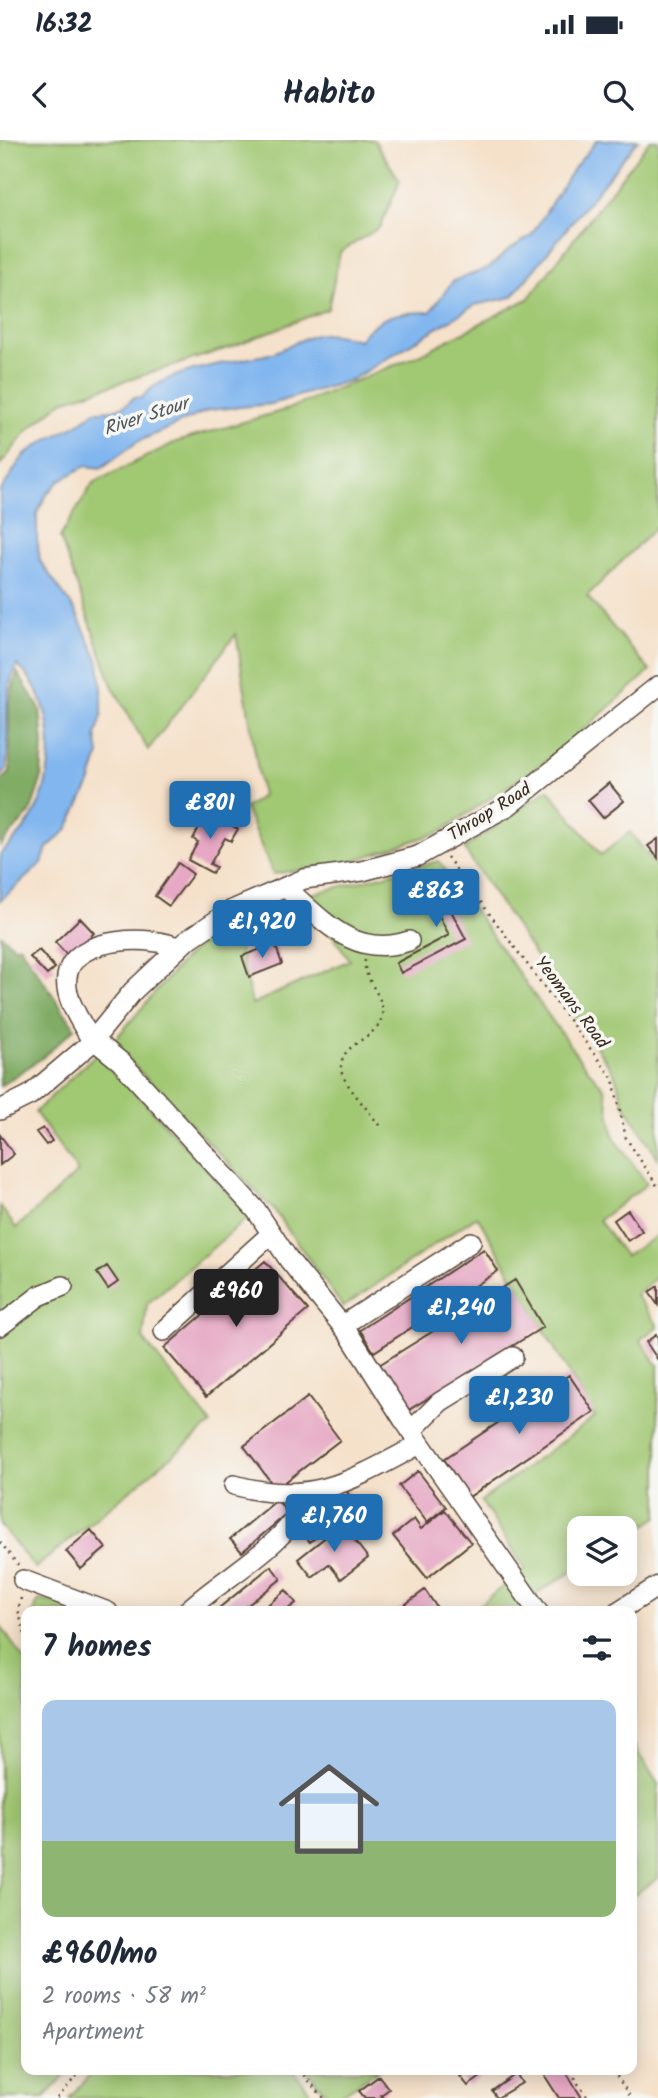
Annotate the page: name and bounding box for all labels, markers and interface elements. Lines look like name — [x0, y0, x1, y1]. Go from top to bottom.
text: 16:32 — [35, 4, 93, 46]
text: Habito — [283, 69, 375, 120]
icon: back — [21, 76, 59, 114]
icon: search — [599, 76, 637, 114]
water label: River Stour — [100, 388, 196, 445]
street label: Throop Road — [443, 775, 538, 850]
pin: £801 — [169, 782, 251, 841]
text: £801 — [185, 786, 235, 822]
pin: £863 — [395, 870, 477, 929]
text: £863 — [408, 874, 464, 910]
pin: £1,920 — [205, 900, 319, 960]
text: £1,920 — [229, 905, 295, 941]
street label: Yeomans Road — [526, 950, 616, 1056]
pin: £960 — [195, 1270, 277, 1329]
text: £960 — [210, 1274, 262, 1310]
pin: £1,240 — [404, 1286, 518, 1346]
text: £1,240 — [427, 1291, 495, 1327]
pin: £1,230 — [462, 1376, 576, 1436]
text: £1,230 — [485, 1381, 553, 1417]
pin: £1,760 — [277, 1494, 391, 1554]
text: £1,760 — [302, 1499, 366, 1535]
map controls — [567, 1516, 637, 1586]
button: layers — [567, 1516, 637, 1586]
text: 7 homes — [42, 1624, 152, 1672]
icon: filters — [578, 1629, 616, 1667]
icon: home — [266, 1746, 392, 1872]
text: £960/mo — [42, 1931, 158, 1979]
text: 2 rooms · 58 m² — [42, 1979, 206, 2015]
text: Apartment — [42, 2015, 144, 2051]

